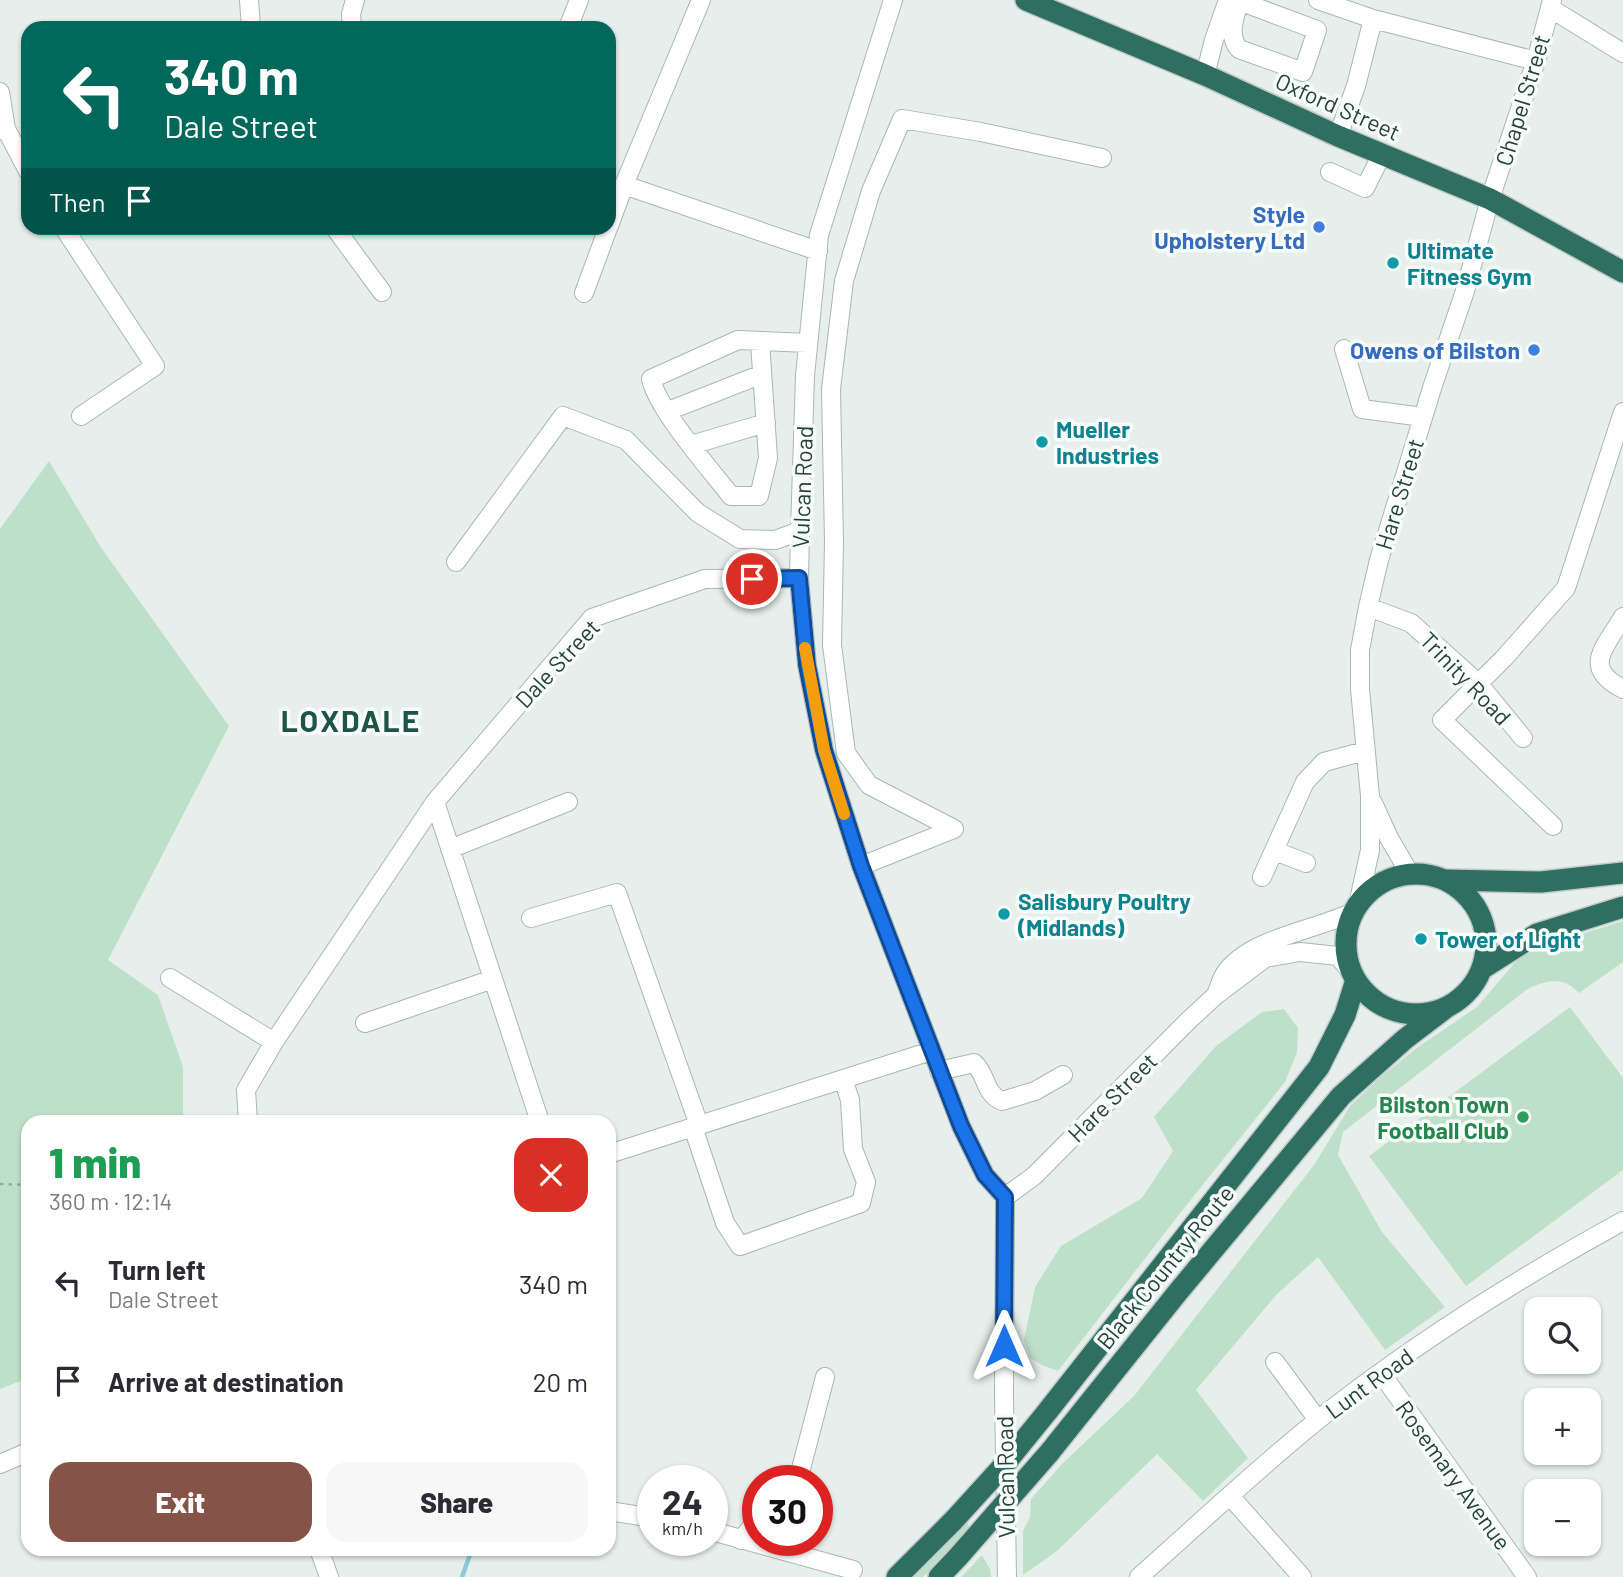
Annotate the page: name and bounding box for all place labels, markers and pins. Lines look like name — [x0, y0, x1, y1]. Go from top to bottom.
place label: Style Upholstery Ltd — [1154, 200, 1305, 254]
marker: Style Upholstery Ltd — [1311, 219, 1327, 235]
place label: Ultimate Fitness Gym — [1407, 236, 1532, 290]
marker: Ultimate Fitness Gym — [1385, 255, 1401, 271]
place label: Owens of Bilston — [1350, 336, 1520, 364]
marker: Owens of Bilston — [1526, 342, 1542, 358]
place label: Mueller Industries — [1056, 415, 1159, 469]
marker: Mueller Industries — [1034, 434, 1050, 450]
pin — [722, 549, 782, 609]
place label: Salisbury Poultry (Midlands) — [1017, 887, 1191, 941]
marker: Salisbury Poultry (Midlands) — [996, 906, 1012, 922]
place label: Tower of Light — [1435, 925, 1581, 953]
marker: Tower of Light — [1413, 931, 1429, 947]
place label: Bilston Town Football Club — [1377, 1090, 1509, 1144]
marker: Bilston Town Football Club — [1515, 1109, 1531, 1125]

